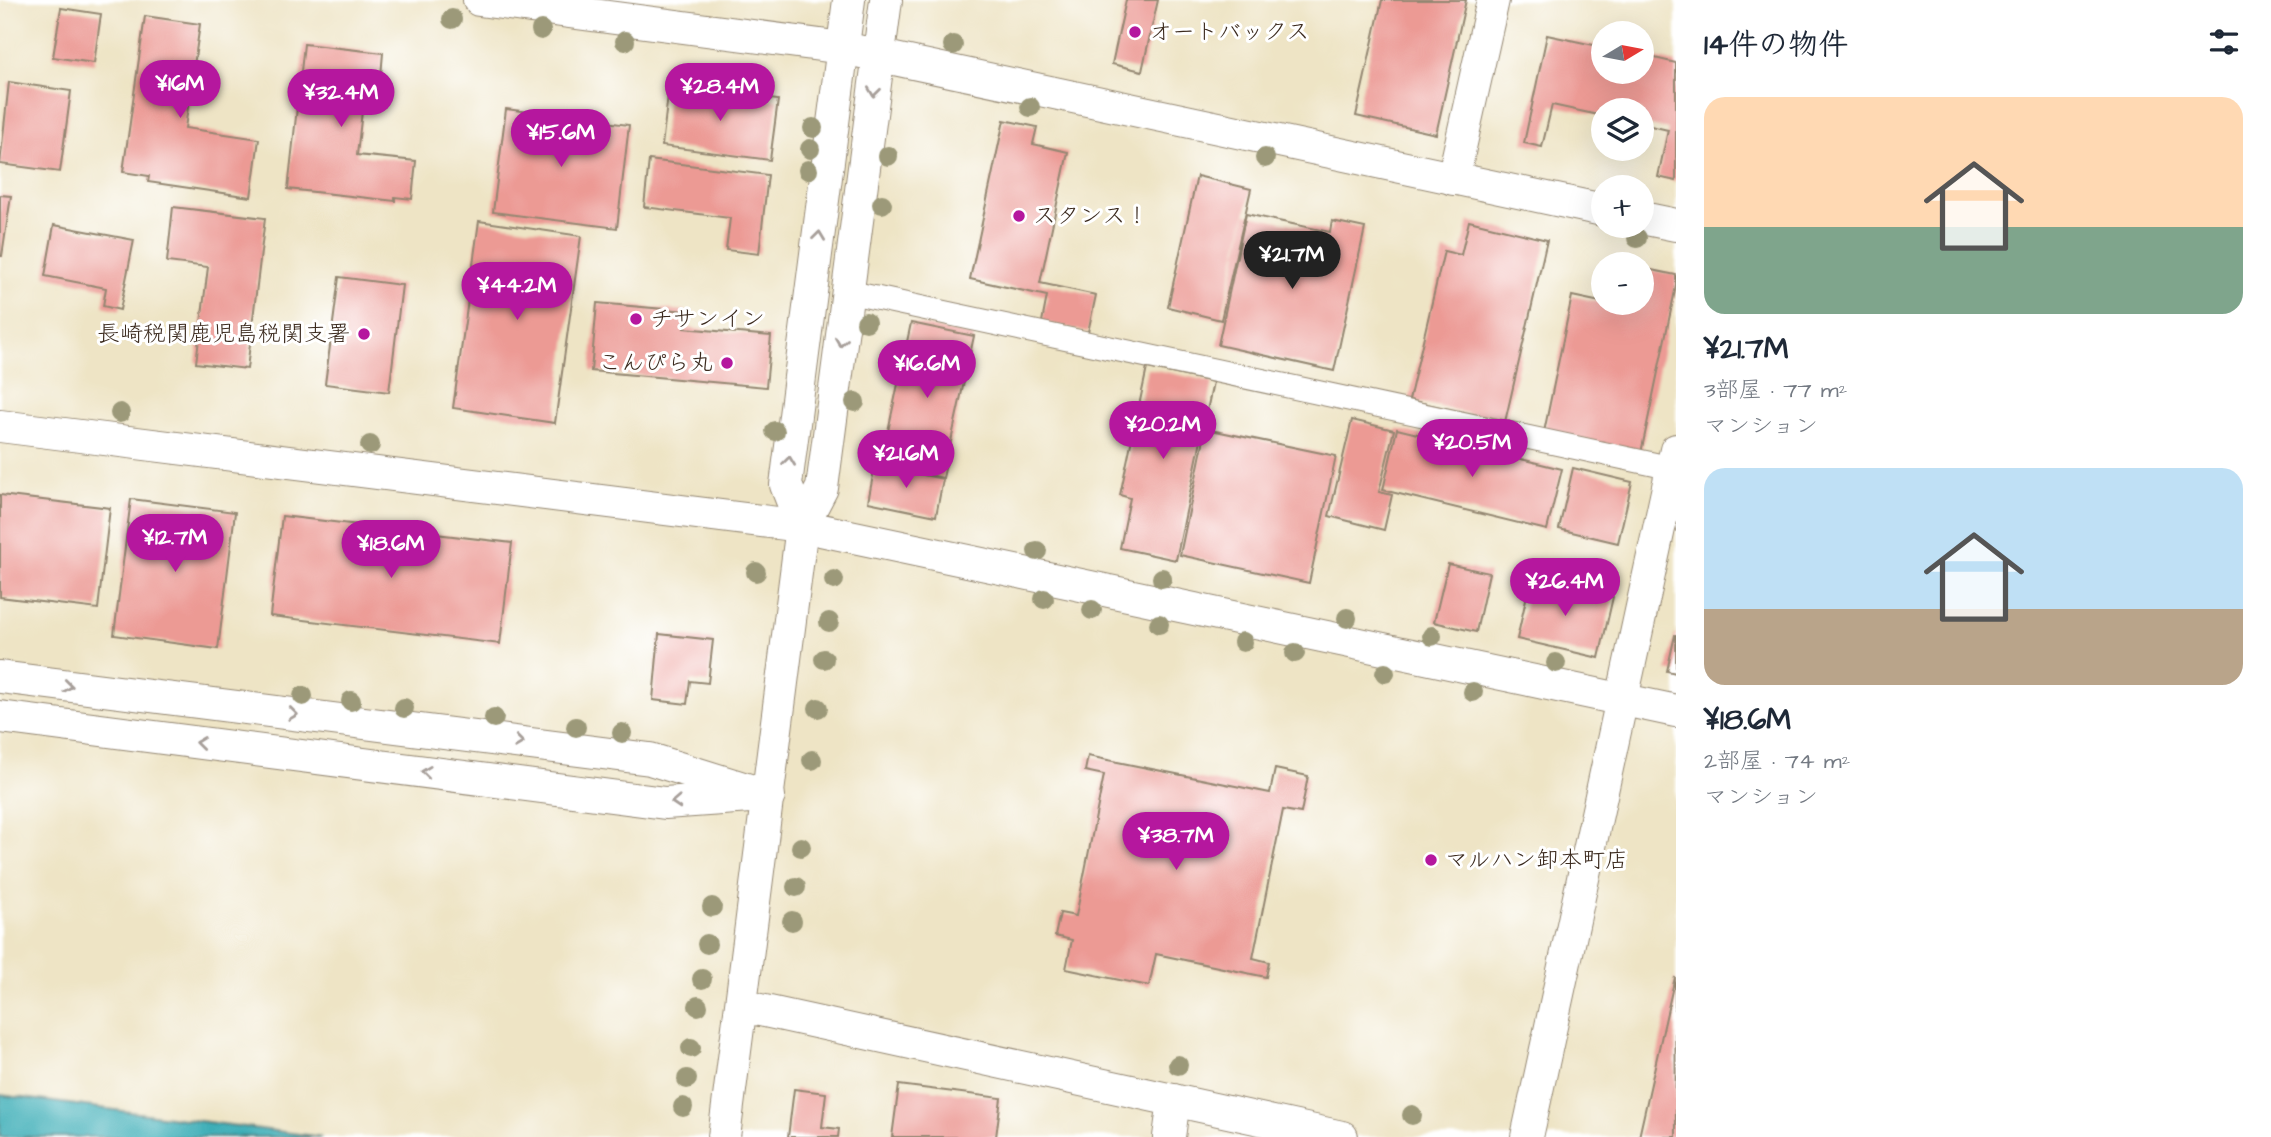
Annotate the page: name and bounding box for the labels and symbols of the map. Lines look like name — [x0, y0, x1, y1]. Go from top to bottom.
place label: オートバックス — [1149, 16, 1310, 48]
north arrow — [1591, 21, 1654, 84]
marker: オートバックス — [1127, 24, 1143, 40]
pin: ¥16M — [139, 60, 221, 120]
pin: ¥28.4M — [663, 64, 777, 123]
pin: ¥32.4M — [284, 69, 398, 129]
one-way arrow — [867, 86, 882, 98]
pin: ¥15.6M — [504, 110, 618, 169]
place label: スタンス！ — [1033, 200, 1148, 232]
marker: スタンス！ — [1011, 208, 1027, 224]
one-way arrow — [811, 230, 826, 242]
pin: ¥21.7M — [1235, 232, 1349, 291]
pin: ¥44.2M — [460, 262, 574, 322]
place label: チサンイン — [650, 303, 765, 335]
marker: チサンイン — [628, 311, 644, 327]
place label: 長崎税関鹿児島税関支署 — [97, 318, 350, 350]
marker: 長崎税関鹿児島税関支署 — [356, 326, 372, 342]
one-way arrow — [834, 336, 849, 348]
pin: ¥16.6M — [870, 340, 984, 400]
place label: こんぴら丸 — [598, 347, 713, 379]
marker: こんぴら丸 — [719, 355, 735, 371]
pin: ¥20.2M — [1106, 402, 1220, 461]
pin: ¥20.5M — [1415, 420, 1529, 479]
pin: ¥21.6M — [849, 430, 963, 490]
one-way arrow — [782, 455, 797, 467]
pin: ¥12.7M — [118, 514, 232, 574]
pin: ¥18.6M — [334, 520, 448, 580]
pin: ¥26.4M — [1508, 558, 1622, 618]
one-way arrow — [62, 678, 74, 693]
one-way arrow — [288, 707, 299, 722]
one-way arrow — [195, 735, 206, 750]
one-way arrow — [513, 735, 525, 750]
one-way arrow — [420, 764, 432, 779]
one-way arrow — [670, 794, 681, 809]
pin: ¥38.7M — [1119, 812, 1233, 872]
place label: マルハン卸本町店 — [1445, 844, 1628, 876]
marker: マルハン卸本町店 — [1423, 852, 1439, 868]

